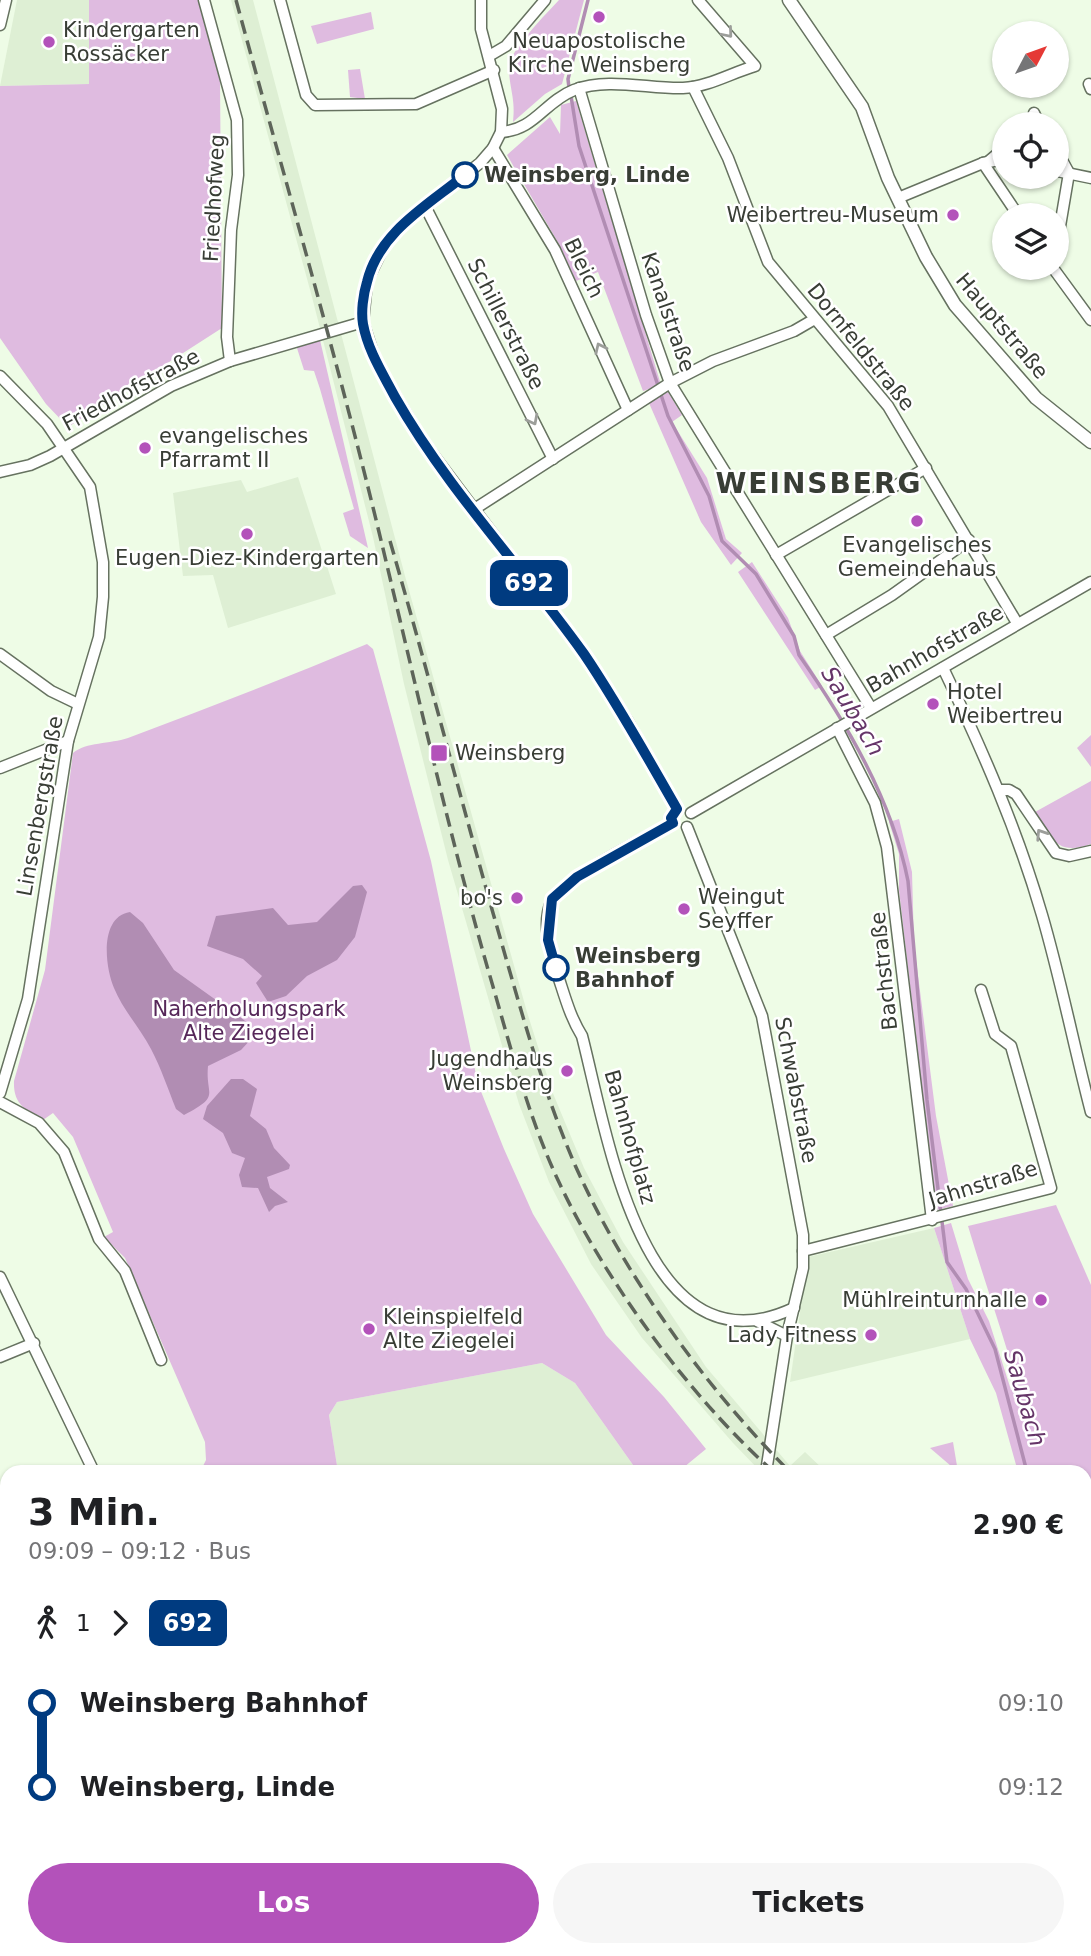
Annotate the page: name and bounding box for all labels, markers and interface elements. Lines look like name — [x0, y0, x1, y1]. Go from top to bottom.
marker: Neuapostolische Kirche Weinsberg — [591, 9, 607, 25]
place label: Kindergarten Rossäcker — [63, 18, 200, 66]
north arrow — [992, 21, 1069, 98]
map controls — [992, 21, 1069, 280]
one-way arrow — [719, 25, 732, 37]
place label: Neuapostolische Kirche Weinsberg — [508, 29, 690, 77]
marker: Kindergarten Rossäcker — [41, 34, 57, 50]
button: locate — [992, 112, 1069, 189]
street label: Friedhofweg — [199, 134, 229, 262]
marker: Weinsberg, Linde — [452, 162, 478, 188]
place label: Weinsberg, Linde — [484, 163, 690, 187]
place label: Weibertreu-Museum — [727, 203, 939, 227]
button: layers — [992, 203, 1069, 280]
marker: Weibertreu-Museum — [945, 207, 961, 223]
street label: Bleich — [559, 234, 609, 302]
street label: Kanalstraße — [636, 249, 700, 375]
street label: Schillerstraße — [463, 254, 549, 394]
street label: Hauptstraße — [951, 268, 1053, 384]
street label: Dornfeldstraße — [802, 278, 920, 416]
one-way arrow — [594, 342, 608, 355]
street label: Friedhofstraße — [58, 344, 204, 436]
one-way arrow — [524, 413, 538, 425]
place label: evangelisches Pfarramt II — [159, 424, 308, 472]
marker: evangelisches Pfarramt II — [137, 440, 153, 456]
district label: WEINSBERG — [715, 467, 923, 500]
marker: Evangelisches Gemeindehaus — [909, 513, 925, 529]
marker: Eugen-Diez-Kindergarten — [239, 526, 255, 542]
place label: Evangelisches Gemeindehaus — [838, 533, 996, 581]
place label: Eugen-Diez-Kindergarten — [115, 546, 379, 570]
line badge: 692 — [489, 560, 569, 606]
text: 692 — [504, 569, 554, 597]
street label: Bahnhofstraße — [862, 600, 1008, 698]
water label: Saubach — [816, 662, 890, 760]
place label: Hotel Weibertreu — [947, 680, 1063, 728]
marker: Hotel Weibertreu — [925, 696, 941, 712]
street label: Linsenbergstraße — [12, 714, 68, 898]
place label: Weinsberg — [455, 741, 565, 765]
marker: Weinsberg — [429, 743, 449, 763]
one-way arrow — [1036, 829, 1049, 842]
place label: Weingut Seyffer — [698, 885, 784, 933]
place label: bo's — [460, 886, 503, 910]
marker: bo's — [509, 890, 525, 906]
marker: Weingut Seyffer — [676, 901, 692, 917]
street label: Bachstraße — [866, 911, 902, 1031]
place label: Weinsberg Bahnhof — [575, 944, 701, 992]
marker: Weinsberg Bahnhof — [543, 955, 569, 981]
park label: Naherholungspark Alte Ziegelei — [153, 997, 346, 1045]
street label: Schwabstraße — [770, 1015, 822, 1165]
place label: Jugendhaus Weinsberg — [428, 1047, 553, 1095]
marker: Jugendhaus Weinsberg — [559, 1063, 575, 1079]
street label: Bahnhofplatz — [599, 1067, 661, 1207]
street label: Jahnstraße — [924, 1156, 1040, 1213]
place label: Mühlreinturnhalle — [842, 1288, 1027, 1312]
marker: Mühlreinturnhalle — [1033, 1292, 1049, 1308]
place label: Kleinspielfeld Alte Ziegelei — [383, 1305, 523, 1353]
marker: Kleinspielfeld Alte Ziegelei — [361, 1321, 377, 1337]
place label: Lady Fitness — [727, 1323, 857, 1347]
marker: Lady Fitness — [863, 1327, 879, 1343]
water label: Saubach — [999, 1347, 1051, 1449]
text: 3 Min. — [28, 1490, 160, 1534]
text: 2.90 € — [973, 1510, 1064, 1540]
text: 09:09 – 09:12 · Bus — [28, 1538, 251, 1564]
icon: walk — [28, 1604, 66, 1642]
icon: forward — [101, 1604, 139, 1642]
text: 692 — [163, 1609, 213, 1637]
text: 1 — [76, 1610, 91, 1636]
text: Weinsberg Bahnhof — [80, 1688, 367, 1718]
text: 09:10 — [998, 1690, 1064, 1716]
text: Weinsberg, Linde — [80, 1772, 335, 1802]
text: 09:12 — [998, 1774, 1064, 1800]
button: Los — [28, 1863, 539, 1943]
button: Tickets — [553, 1863, 1064, 1943]

